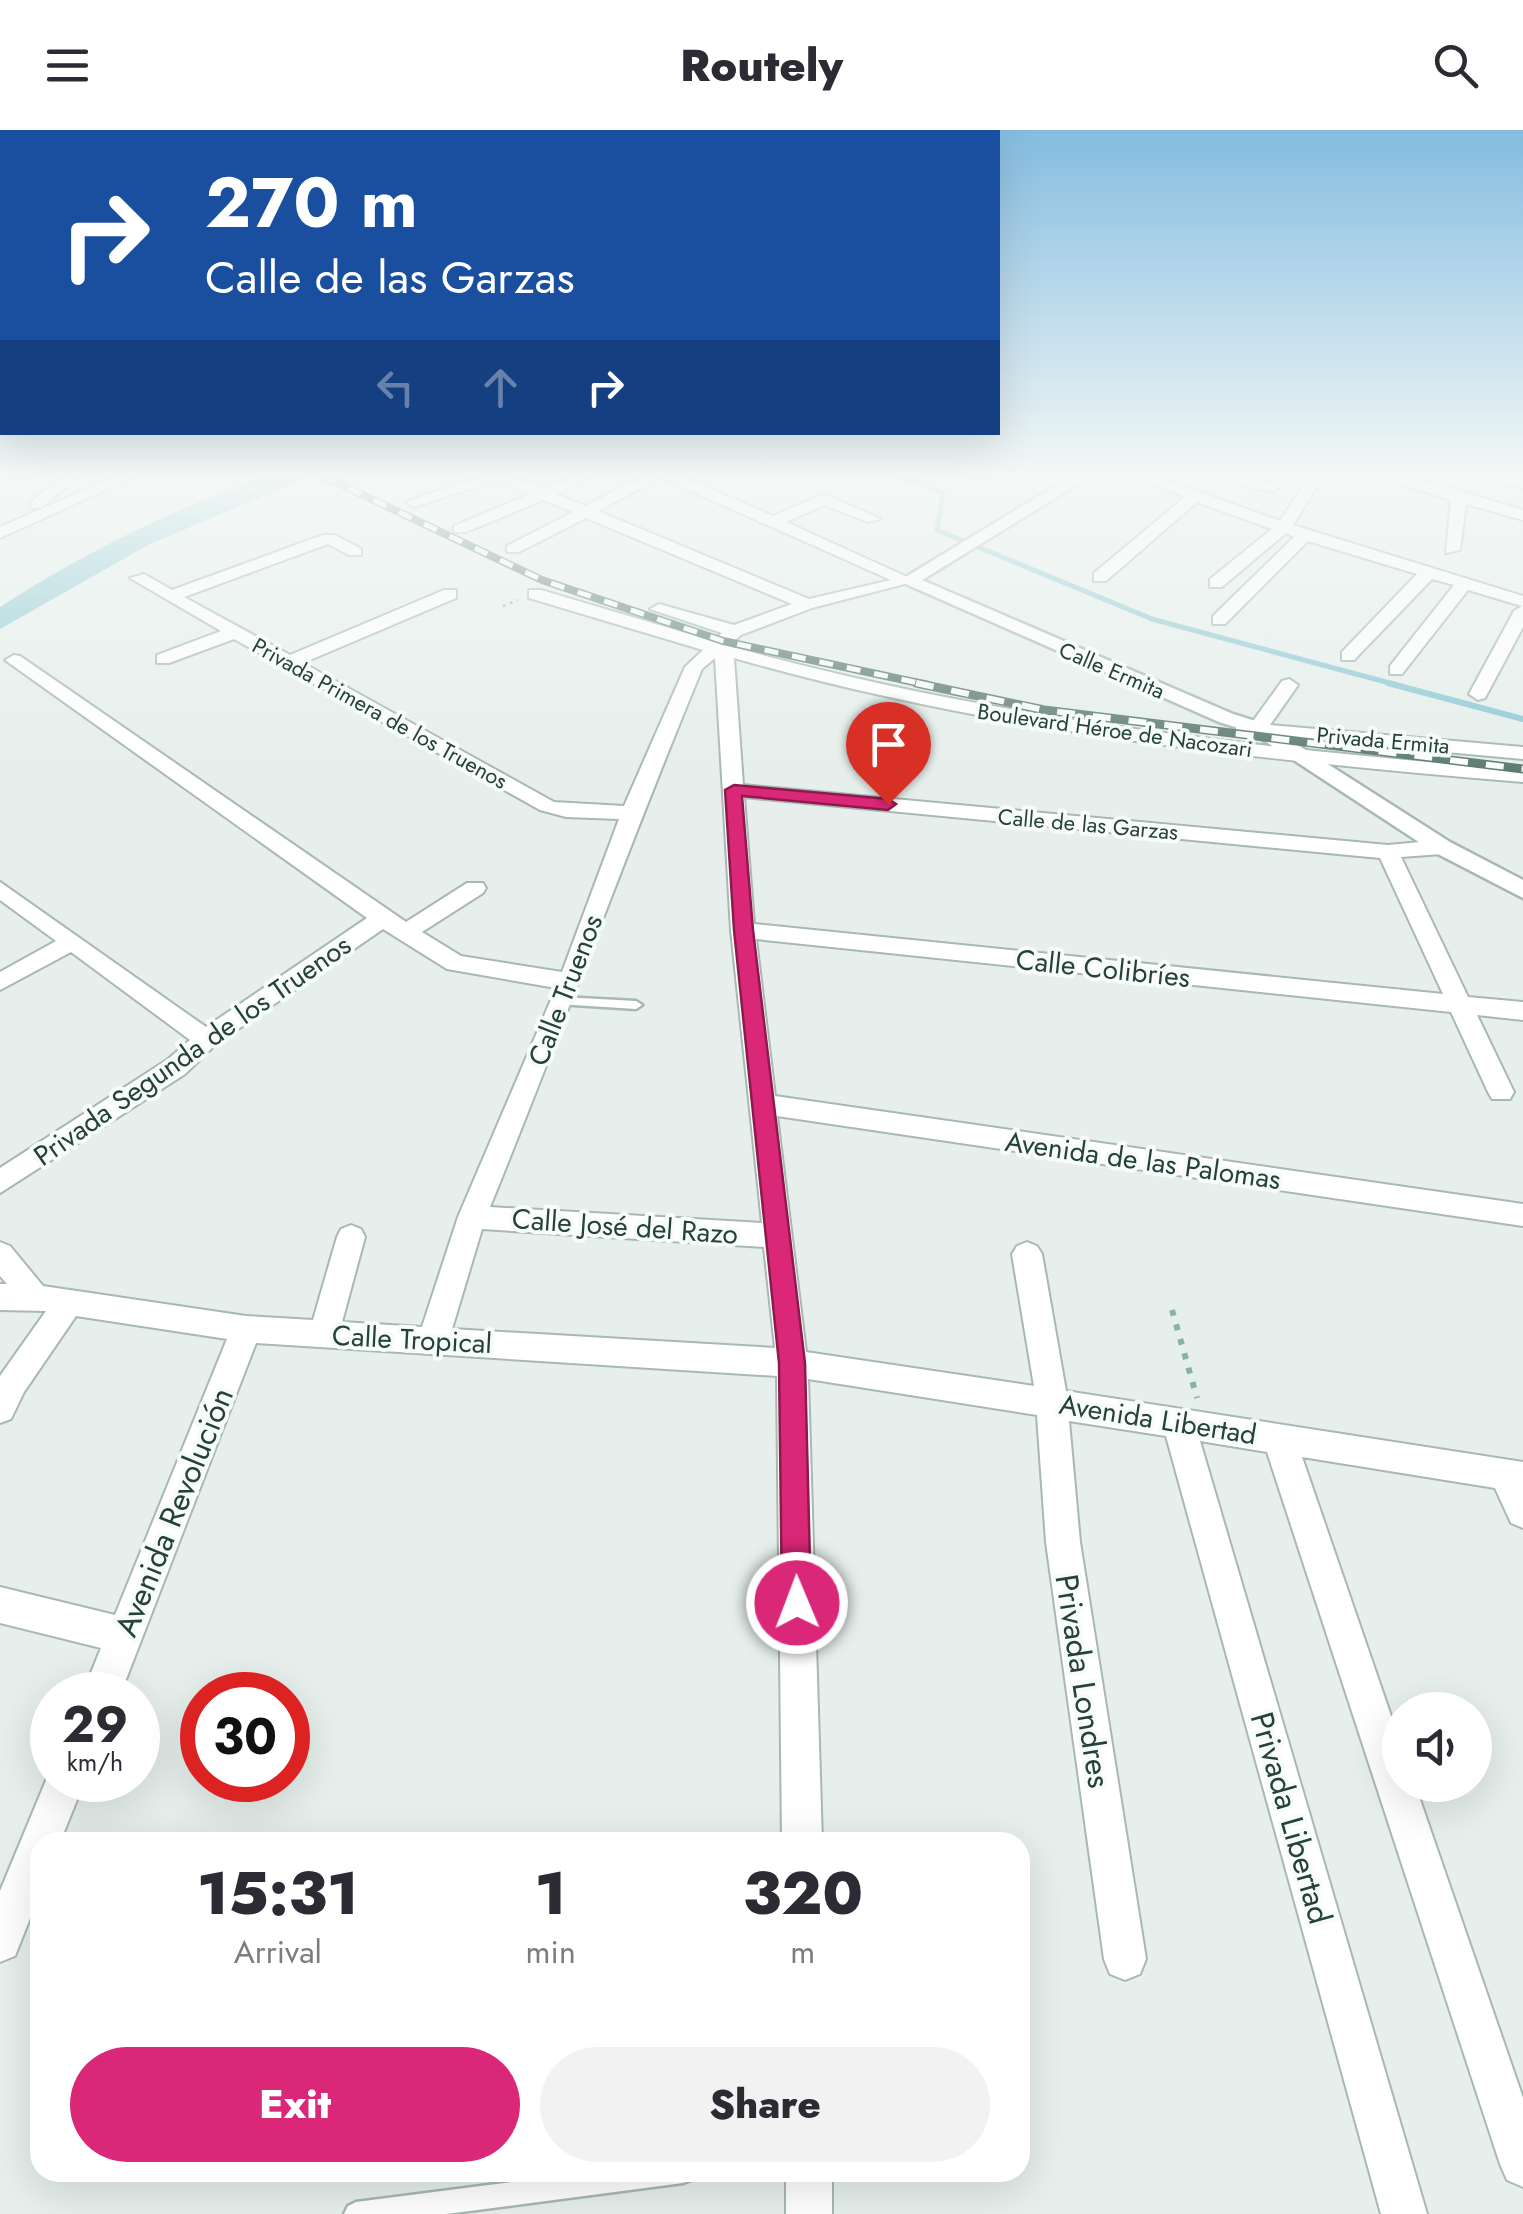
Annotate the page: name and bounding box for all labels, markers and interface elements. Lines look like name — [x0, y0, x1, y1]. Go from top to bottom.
text: Routely — [680, 33, 843, 98]
icon: menu — [40, 38, 95, 93]
icon: search — [1428, 38, 1483, 93]
text: 270 m — [205, 152, 418, 253]
icon: right — [40, 170, 170, 300]
text: Calle de las Garzas — [205, 245, 575, 310]
icon: left — [368, 360, 423, 415]
icon: ahead — [473, 360, 528, 415]
icon: right — [578, 360, 633, 415]
street label: Privada Primera de los Truenos — [247, 629, 514, 797]
street label: Calle Ermita — [1054, 633, 1170, 707]
street label: Boulevard Héroe de Nacozari — [975, 695, 1255, 765]
pin — [846, 702, 931, 805]
icon: arrive — [861, 717, 916, 772]
street label: Privada Ermita — [1315, 718, 1451, 762]
street label: Calle de las Garzas — [997, 800, 1180, 848]
street label: Calle Truenos — [518, 909, 613, 1072]
street label: Privada Segunda de los Truenos — [25, 925, 359, 1176]
street label: Calle Colibríes — [1014, 939, 1192, 998]
street label: Avenida de las Palomas — [1002, 1121, 1283, 1200]
street label: Calle José del Razo — [511, 1198, 739, 1255]
street label: Calle Tropical — [331, 1315, 493, 1364]
street label: Avenida Revolución — [103, 1381, 245, 1643]
street label: Avenida Libertad — [1056, 1384, 1260, 1455]
position arrow — [745, 1551, 849, 1655]
street label: Privada Londres — [1043, 1571, 1123, 1791]
speed limit sign: 30 — [180, 1672, 310, 1802]
text: 29 — [62, 1688, 128, 1761]
map controls — [1382, 1692, 1492, 1802]
button: sound — [1382, 1692, 1492, 1802]
street label: Privada Libertad — [1239, 1707, 1343, 1929]
text: km/h — [67, 1744, 123, 1780]
text: 15:31 — [197, 1850, 359, 1937]
text: 1 — [535, 1850, 566, 1937]
text: 320 — [743, 1850, 863, 1937]
text: Arrival — [234, 1929, 322, 1975]
text: min — [526, 1929, 576, 1975]
text: m — [790, 1929, 815, 1975]
button: Exit — [70, 2047, 520, 2162]
button: Share — [540, 2047, 990, 2162]

